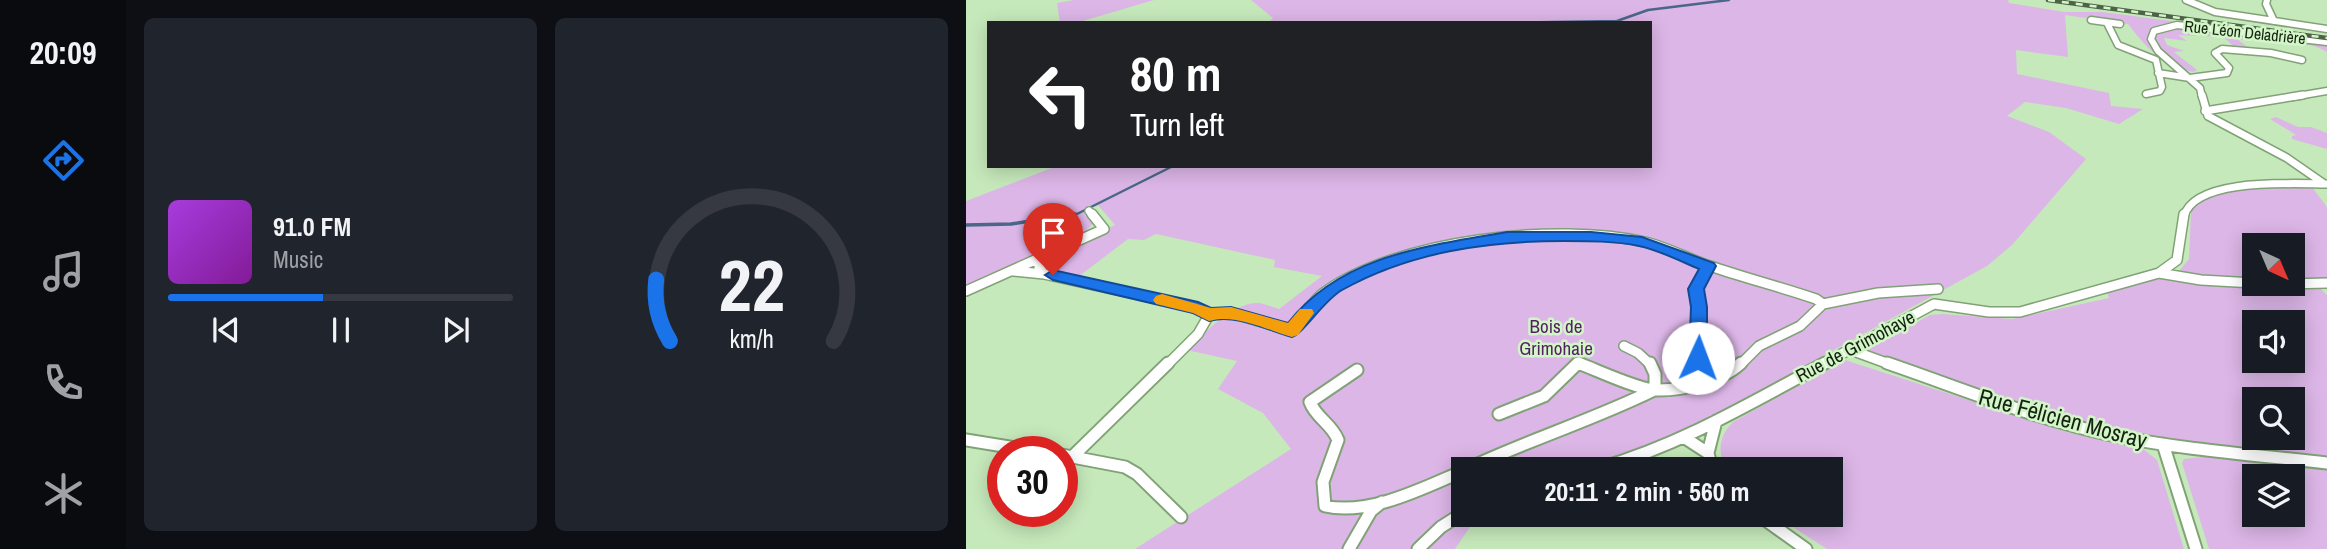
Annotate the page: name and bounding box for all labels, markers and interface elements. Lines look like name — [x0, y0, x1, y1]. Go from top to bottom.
street label: Rue Léon Deladrière — [2183, 15, 2307, 49]
text: 20:09 — [29, 31, 97, 74]
text: 80 m — [1130, 40, 1222, 106]
icon: left — [1015, 49, 1106, 140]
text: Turn left — [1130, 103, 1224, 146]
icon: directions — [39, 136, 88, 185]
pin — [1023, 203, 1083, 275]
text: 91.0 FM — [273, 209, 351, 244]
icon: arrive — [1034, 214, 1072, 252]
north arrow — [2242, 233, 2305, 296]
map controls — [2242, 233, 2305, 527]
text: 22 — [718, 236, 785, 334]
text: Music — [273, 244, 323, 275]
icon: music — [39, 247, 88, 296]
street label: Rue de Grimohaye — [1791, 304, 1919, 388]
button: sound — [2242, 310, 2305, 373]
icon: previous — [207, 311, 245, 349]
icon: pause — [322, 311, 360, 349]
icon: next — [437, 311, 475, 349]
park label: Bois de Grimohaie — [1519, 313, 1593, 361]
text: km/h — [729, 321, 774, 355]
position arrow — [1661, 321, 1735, 395]
icon: phone — [39, 358, 88, 407]
street label: Rue Félicien Mosray — [1975, 381, 2151, 456]
button: search — [2242, 387, 2305, 450]
speed limit sign: 30 — [987, 436, 1078, 527]
button: layers — [2242, 464, 2305, 527]
icon: climate — [39, 469, 88, 518]
text: 20:11 · 2 min · 560 m — [1544, 474, 1750, 509]

